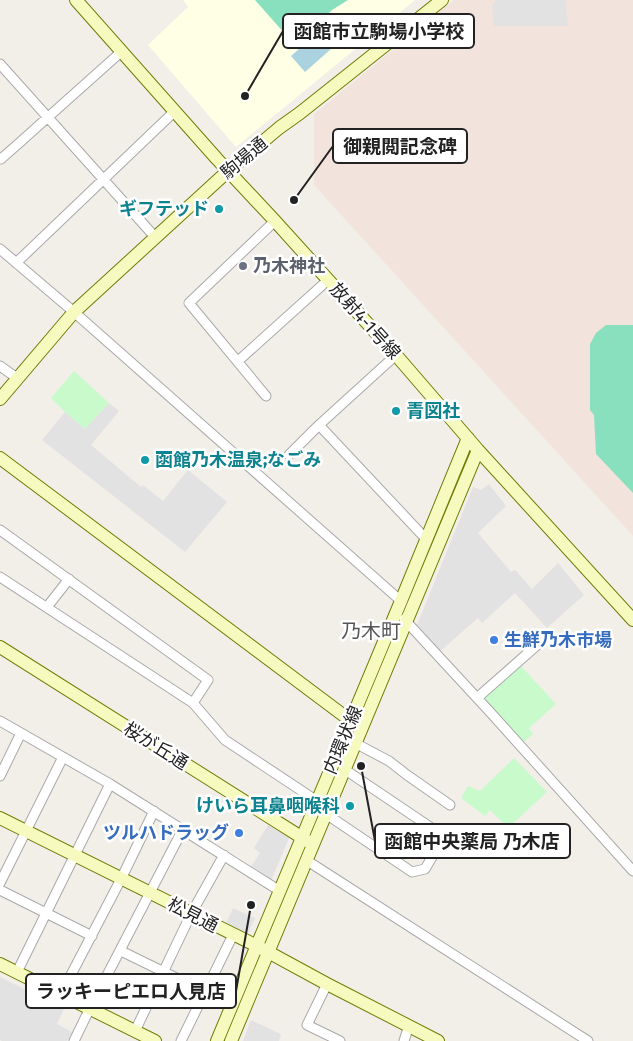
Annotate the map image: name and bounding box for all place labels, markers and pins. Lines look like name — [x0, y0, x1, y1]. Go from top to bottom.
callout: 函館市立駒場小学校 — [283, 14, 474, 48]
callout: 御親閲記念碑 — [333, 129, 467, 163]
place label: ギフテッド — [119, 198, 209, 220]
marker: ギフテッド — [213, 203, 225, 215]
place label: 乃木神社 — [253, 255, 325, 277]
marker: 乃木神社 — [237, 260, 249, 272]
place label: 青図社 — [406, 400, 460, 422]
marker: 青図社 — [390, 405, 402, 417]
place label: 函館乃木温泉;なごみ — [155, 449, 321, 471]
marker: 函館乃木温泉;なごみ — [139, 454, 151, 466]
place label: 生鮮乃木市場 — [504, 629, 612, 651]
marker: 生鮮乃木市場 — [488, 634, 500, 646]
place label: けいら耳鼻咽喉科 — [196, 795, 340, 817]
marker: けいら耳鼻咽喉科 — [344, 800, 356, 812]
place label: ツルハドラッグ — [103, 822, 229, 844]
callout: 函館中央薬局 乃木店 — [375, 824, 570, 858]
marker: ツルハドラッグ — [233, 827, 245, 839]
callout: ラッキーピエロ人見店 — [26, 974, 236, 1008]

